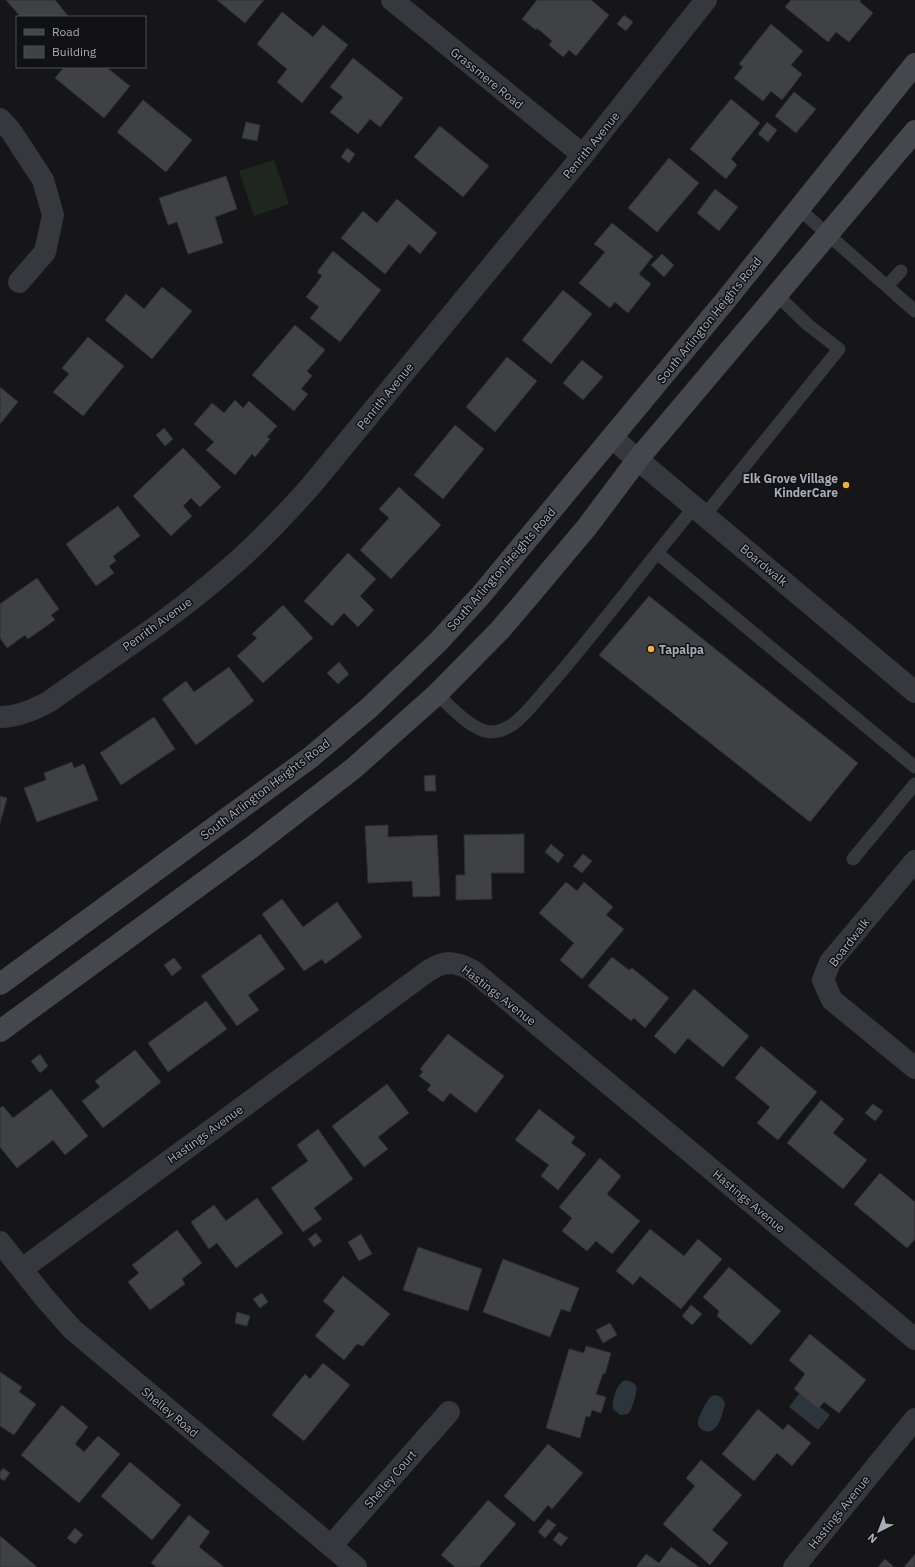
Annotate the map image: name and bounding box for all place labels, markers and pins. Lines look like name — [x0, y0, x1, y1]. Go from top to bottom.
place label: Elk Grove Village KinderCare — [743, 471, 838, 500]
marker: Elk Grove Village KinderCare — [841, 480, 851, 490]
place label: Tapalpa — [659, 642, 704, 657]
marker: Tapalpa — [646, 644, 656, 654]

